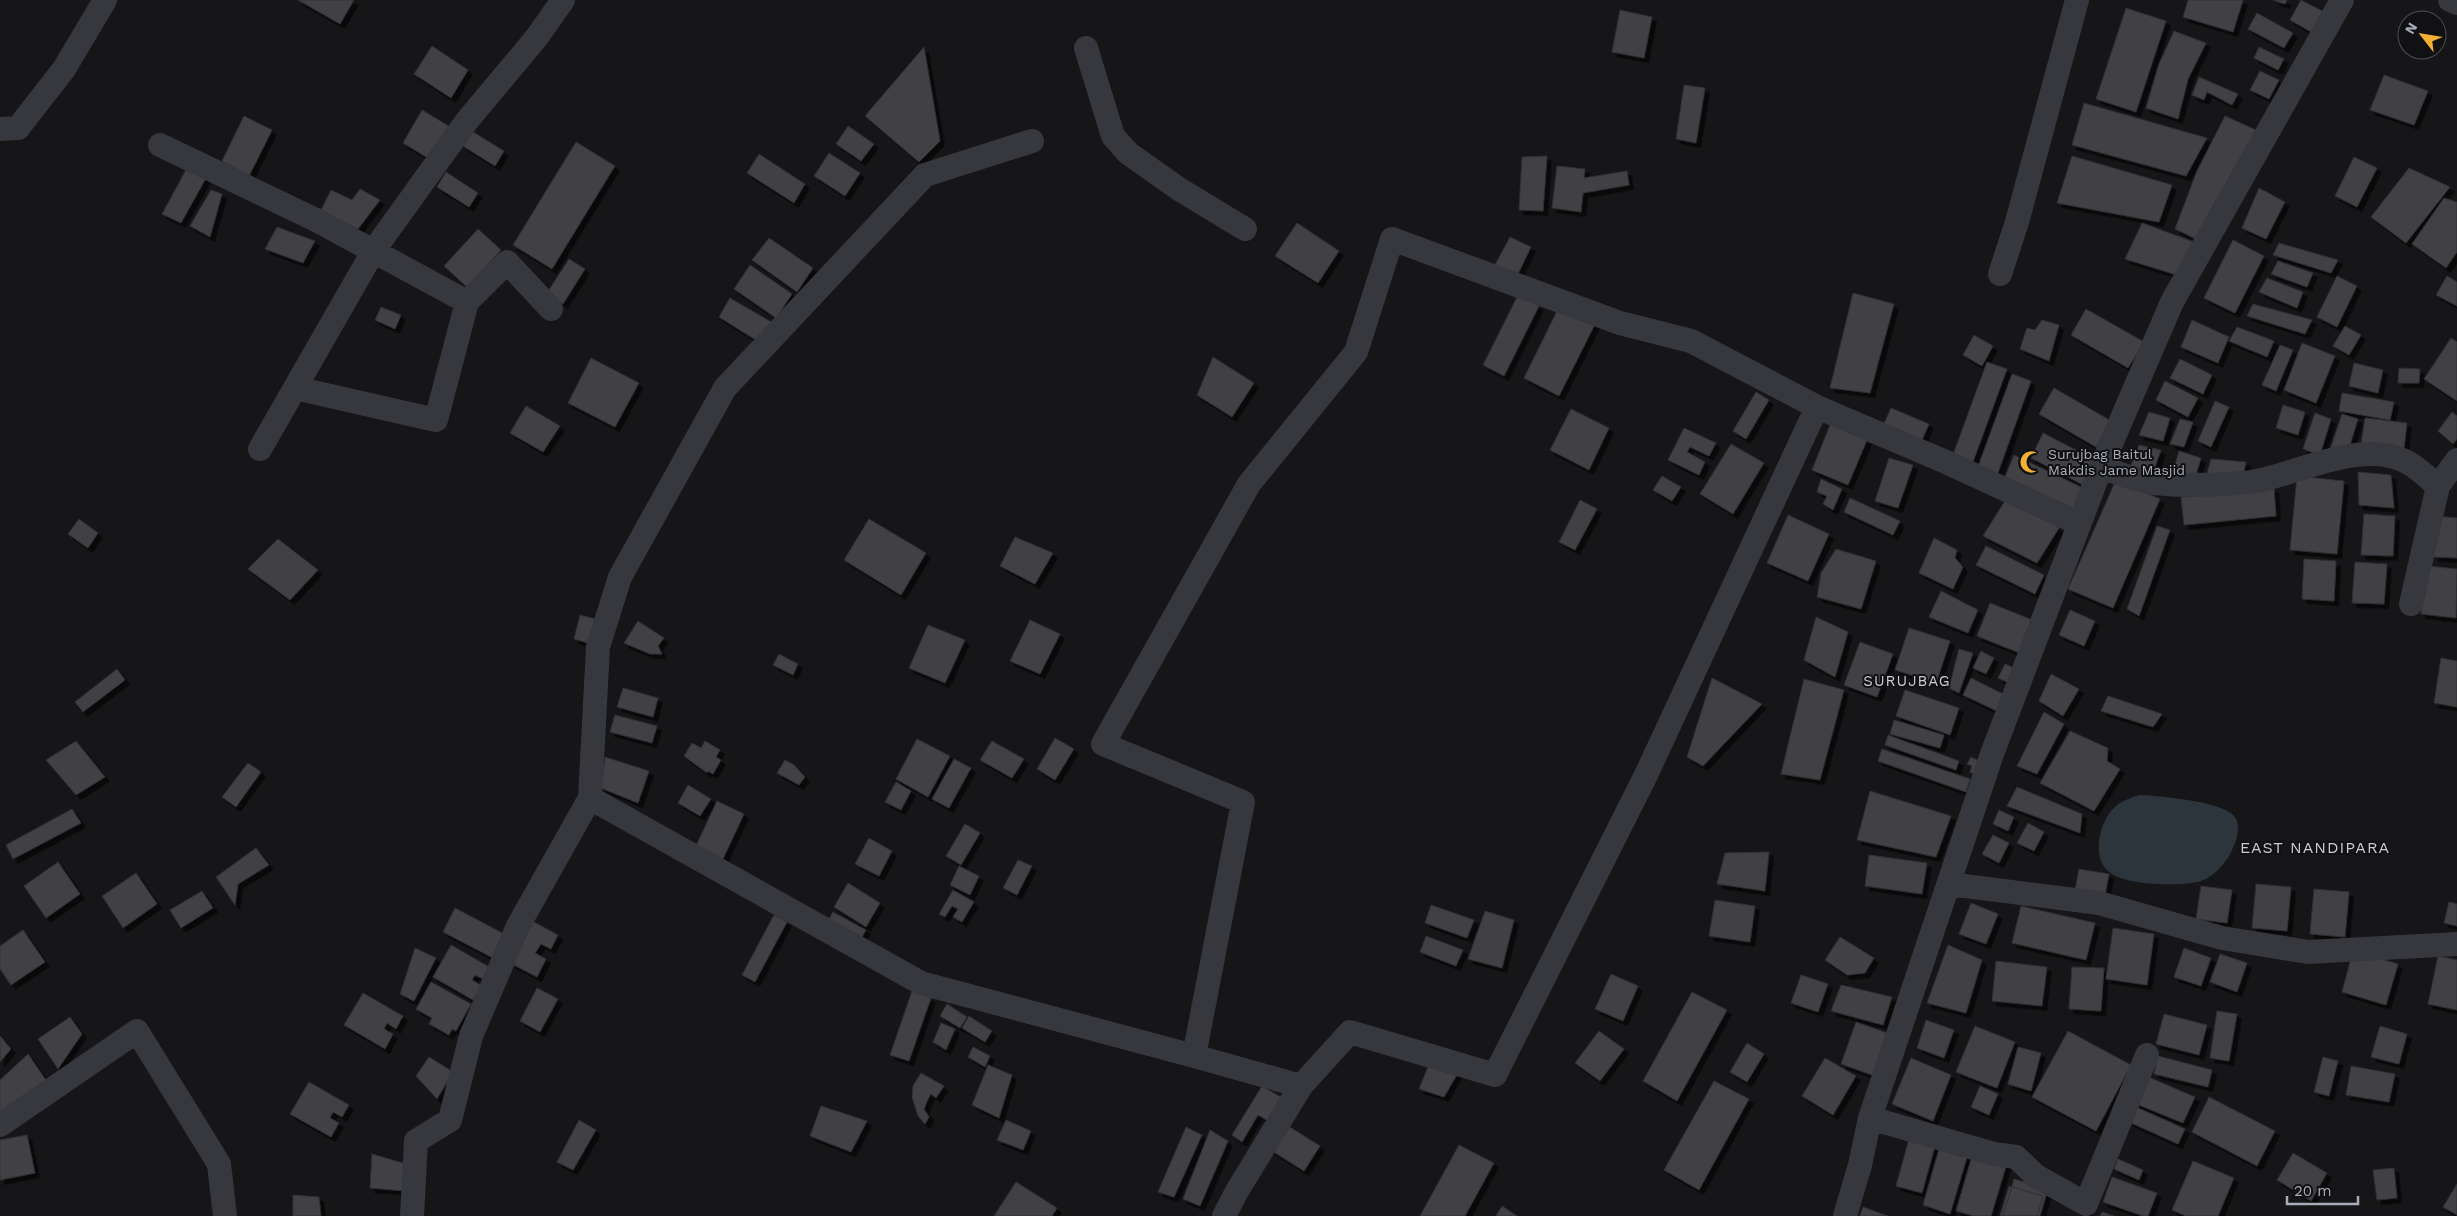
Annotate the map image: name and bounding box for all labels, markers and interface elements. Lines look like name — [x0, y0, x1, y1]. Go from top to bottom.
north arrow — [2397, 10, 2447, 60]
text: N — [2401, 20, 2420, 37]
place label: Surujbag Baitul Makdis Jame Masjid — [2048, 446, 2185, 478]
mosque icon: Surujbag Baitul Makdis Jame Masjid — [2018, 449, 2044, 475]
district label: SURUJBAG — [1863, 672, 1951, 690]
district label: EAST NANDIPARA — [2240, 838, 2390, 857]
scale bar — [2287, 1174, 2358, 1206]
text: 20 m — [2294, 1182, 2332, 1200]

